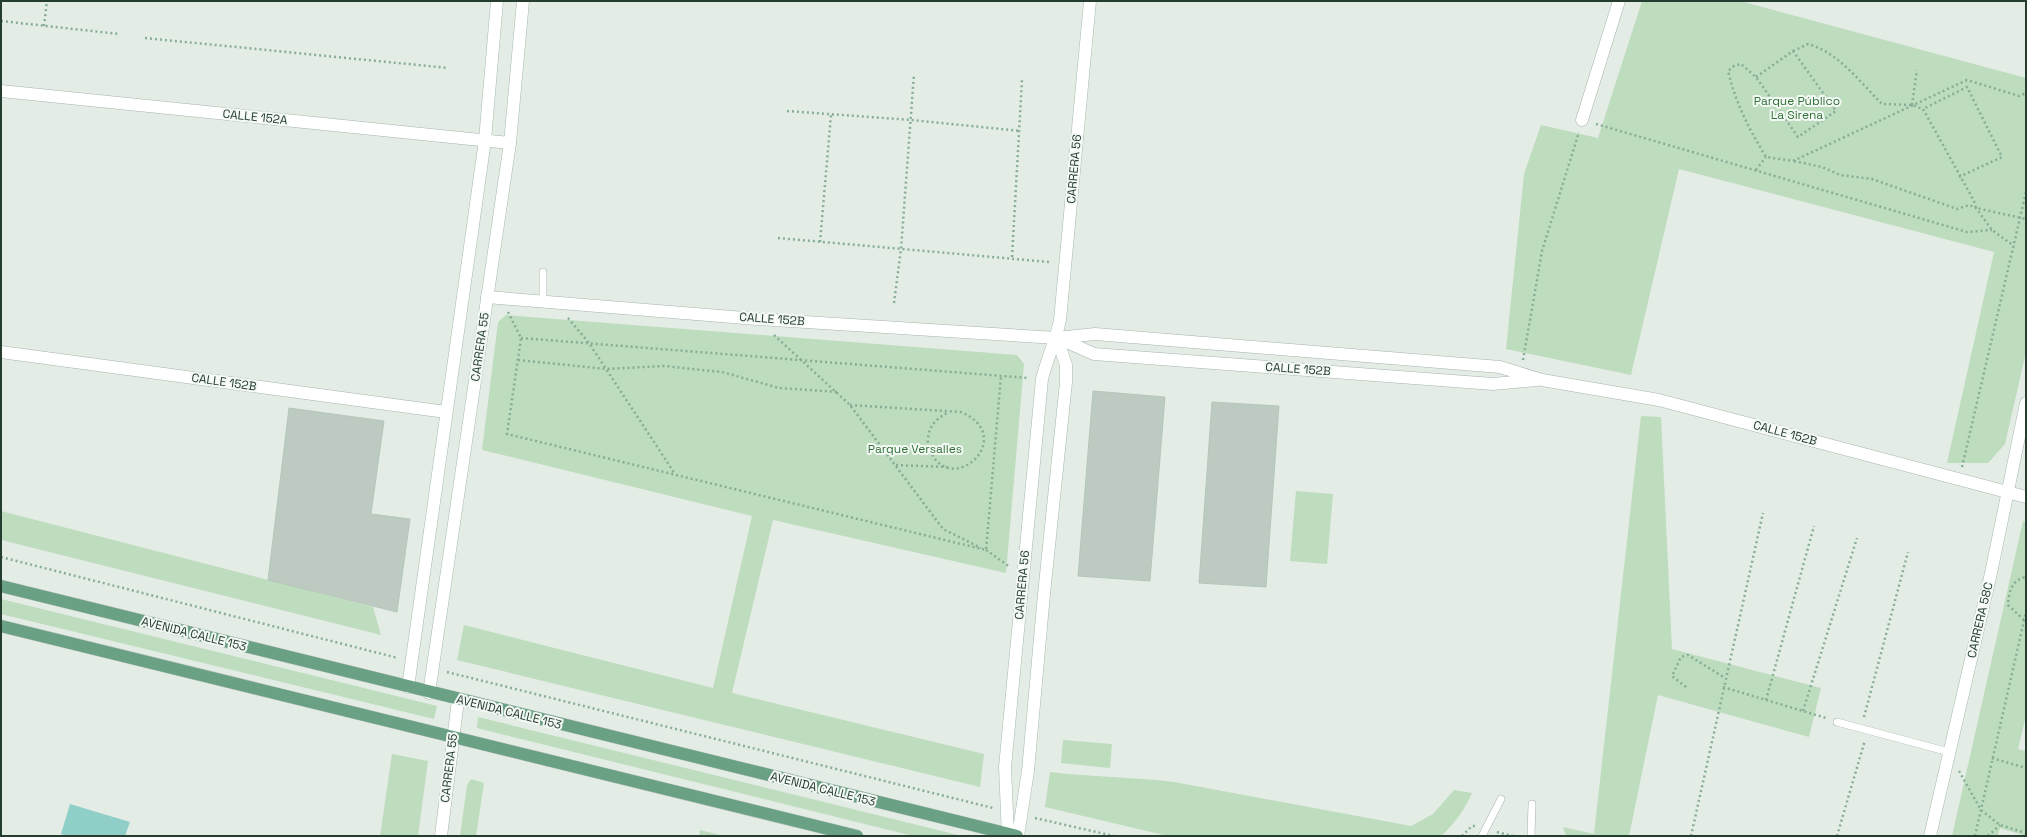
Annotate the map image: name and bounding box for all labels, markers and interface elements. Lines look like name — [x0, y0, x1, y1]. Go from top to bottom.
park label: Parque Público La Sirena — [1754, 93, 1840, 123]
street label: CALLE 152A — [222, 106, 289, 128]
street label: CARRERA 56 — [1063, 134, 1085, 204]
street label: CALLE 152B — [739, 309, 805, 329]
street label: CARRERA 55 — [467, 311, 493, 383]
street label: CALLE 152B — [1265, 359, 1331, 379]
street label: CALLE 152B — [191, 370, 258, 394]
street label: CALLE 152B — [1751, 417, 1819, 449]
park label: Parque Versalles — [868, 441, 962, 457]
street label: CARRERA 56 — [1011, 550, 1033, 620]
street label: CARRERA 58C — [1963, 580, 1997, 660]
street label: AVENIDA CALLE 153 — [140, 613, 248, 655]
street label: AVENIDA CALLE 153 — [455, 691, 563, 733]
street label: CARRERA 55 — [437, 733, 461, 803]
street label: AVENIDA CALLE 153 — [769, 768, 877, 810]

